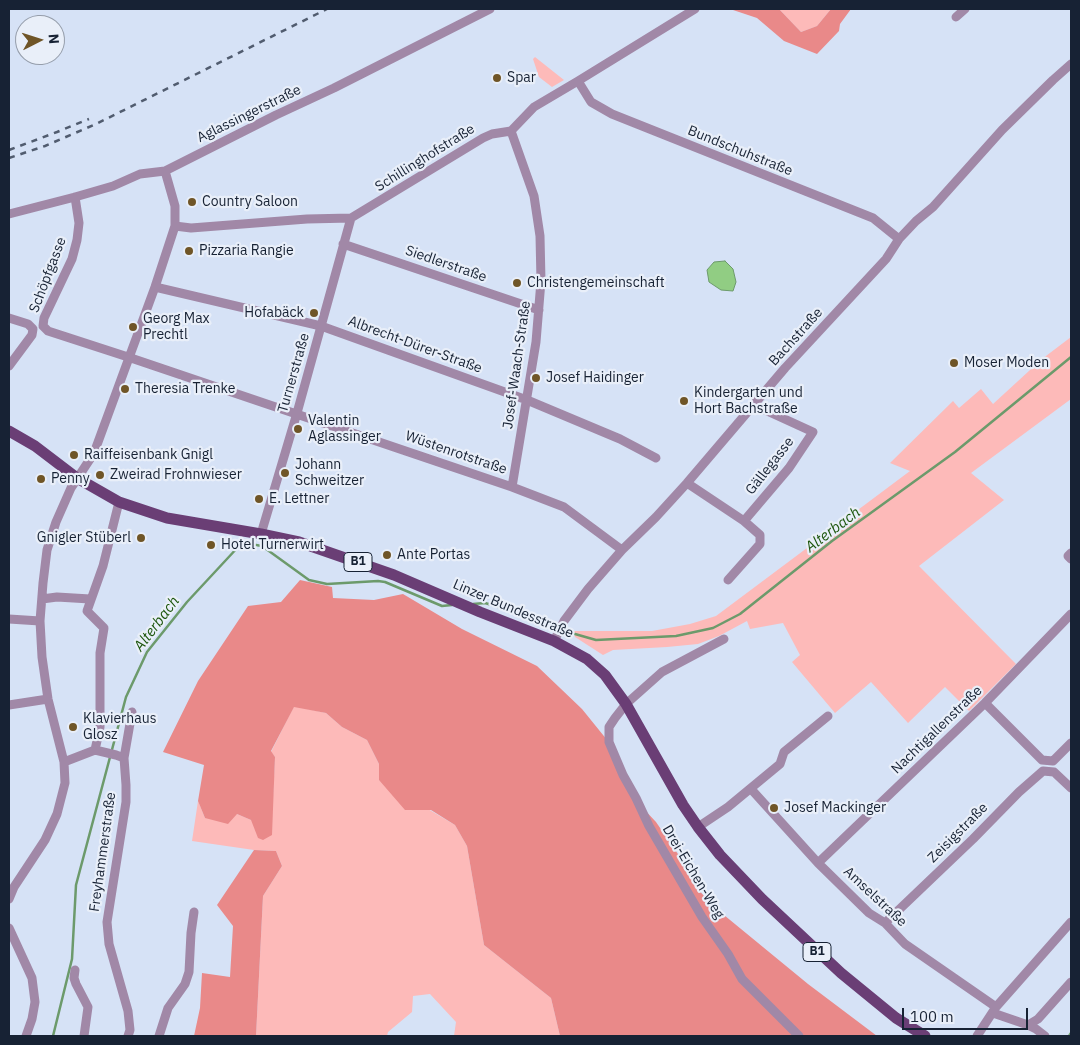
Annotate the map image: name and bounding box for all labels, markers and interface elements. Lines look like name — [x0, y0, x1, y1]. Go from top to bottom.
north arrow — [15, 15, 65, 65]
text: N — [45, 33, 63, 45]
place label: Spar — [507, 70, 536, 86]
marker: Spar — [491, 72, 503, 84]
street label: Aglassingerstraße — [194, 82, 304, 146]
street label: Schillinghofstraße — [372, 121, 478, 195]
street label: Bundschuhstraße — [685, 122, 795, 180]
place label: Country Saloon — [202, 194, 298, 210]
marker: Country Saloon — [186, 196, 198, 208]
street label: Schöpfgasse — [26, 235, 70, 315]
street label: Siedlerstraße — [403, 242, 489, 286]
place label: Pizzaria Rangie — [199, 243, 294, 259]
marker: Pizzaria Rangie — [183, 245, 195, 257]
place label: Christengemeinschaft — [527, 275, 665, 291]
marker: Christengemeinschaft — [511, 277, 523, 289]
street label: Josef-Waach-Straße — [500, 300, 534, 430]
street label: Bachstraße — [766, 304, 826, 370]
place label: Hofabäck — [244, 305, 304, 321]
marker: Hofabäck — [308, 307, 320, 319]
place label: Georg Max Prechtl — [143, 311, 210, 344]
street label: Albrecht-Dürer-Straße — [346, 313, 484, 377]
marker: Georg Max Prechtl — [127, 321, 139, 333]
street label: Turnerstraße — [275, 331, 313, 415]
place label: Moser Moden — [964, 355, 1049, 371]
marker: Moser Moden — [948, 357, 960, 369]
place label: Josef Haidinger — [546, 370, 644, 386]
marker: Josef Haidinger — [530, 372, 542, 384]
place label: Theresia Trenke — [135, 381, 235, 397]
marker: Theresia Trenke — [119, 383, 131, 395]
place label: Kindergarten und Hort Bachstraße — [694, 385, 803, 418]
marker: Kindergarten und Hort Bachstraße — [678, 395, 690, 407]
place label: Valentin Aglassinger — [308, 413, 381, 446]
marker: Valentin Aglassinger — [292, 423, 304, 435]
street label: Wüstenrotstraße — [403, 428, 509, 478]
street label: Gällegasse — [742, 434, 798, 498]
place label: Raiffeisenbank Gnigl — [84, 447, 213, 463]
marker: Raiffeisenbank Gnigl — [68, 449, 80, 461]
place label: Johann Schweitzer — [295, 457, 364, 490]
place label: Zweirad Frohnwieser — [110, 467, 242, 483]
marker: Johann Schweitzer — [279, 467, 291, 479]
marker: Zweirad Frohnwieser — [94, 469, 106, 481]
place label: Penny — [51, 471, 90, 487]
marker: Penny — [35, 473, 47, 485]
place label: E. Lettner — [269, 491, 329, 507]
marker: E. Lettner — [253, 493, 265, 505]
water label: Alterbach — [802, 503, 864, 557]
place label: Gnigler Stüberl — [37, 530, 131, 546]
marker: Gnigler Stüberl — [135, 532, 147, 544]
place label: Hotel Turnerwirt — [221, 537, 324, 553]
marker: Hotel Turnerwirt — [205, 539, 217, 551]
place label: Ante Portas — [397, 547, 470, 563]
marker: Ante Portas — [381, 549, 393, 561]
road number: B1 — [344, 552, 372, 572]
street label: Linzer Bundesstraße — [450, 576, 576, 642]
water label: Alterbach — [130, 593, 184, 655]
street label: Nachtigallenstraße — [888, 682, 986, 778]
place label: Klavierhaus Glosz — [83, 711, 156, 744]
marker: Klavierhaus Glosz — [67, 721, 79, 733]
street label: Freyhammerstraße — [86, 791, 120, 913]
place label: Josef Mackinger — [784, 800, 886, 816]
street label: Zeisigstraße — [925, 800, 991, 866]
marker: Josef Mackinger — [768, 802, 780, 814]
street label: Drei-Eichen-Weg — [658, 822, 728, 922]
street label: Amselstraße — [840, 863, 910, 931]
road number: B1 — [803, 942, 831, 962]
scale bar — [905, 998, 1031, 1030]
text: 100 m — [910, 1007, 954, 1026]

